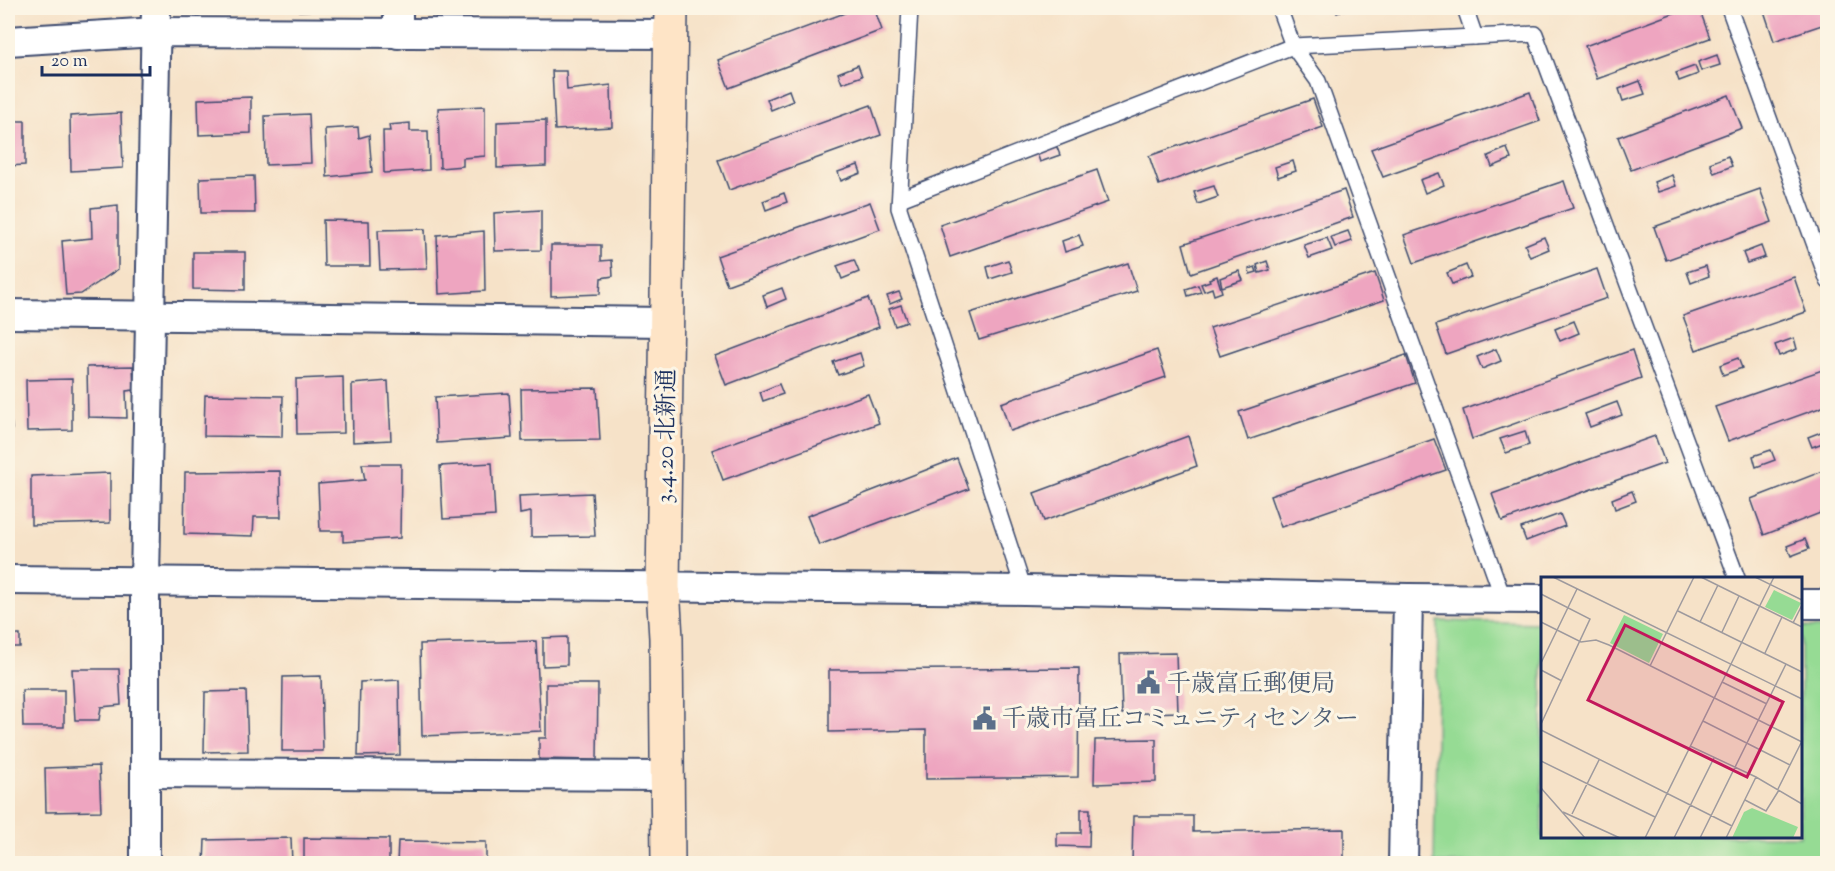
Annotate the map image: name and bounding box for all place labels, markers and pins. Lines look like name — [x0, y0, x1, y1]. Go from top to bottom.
place label: 千歳富丘郵便局 — [1167, 668, 1335, 702]
public building icon: 千歳富丘郵便局 — [1136, 670, 1162, 696]
place label: 千歳市富丘コミュニティセンター — [1002, 703, 1359, 737]
public building icon: 千歳市富丘コミュニティセンター — [971, 705, 997, 731]

